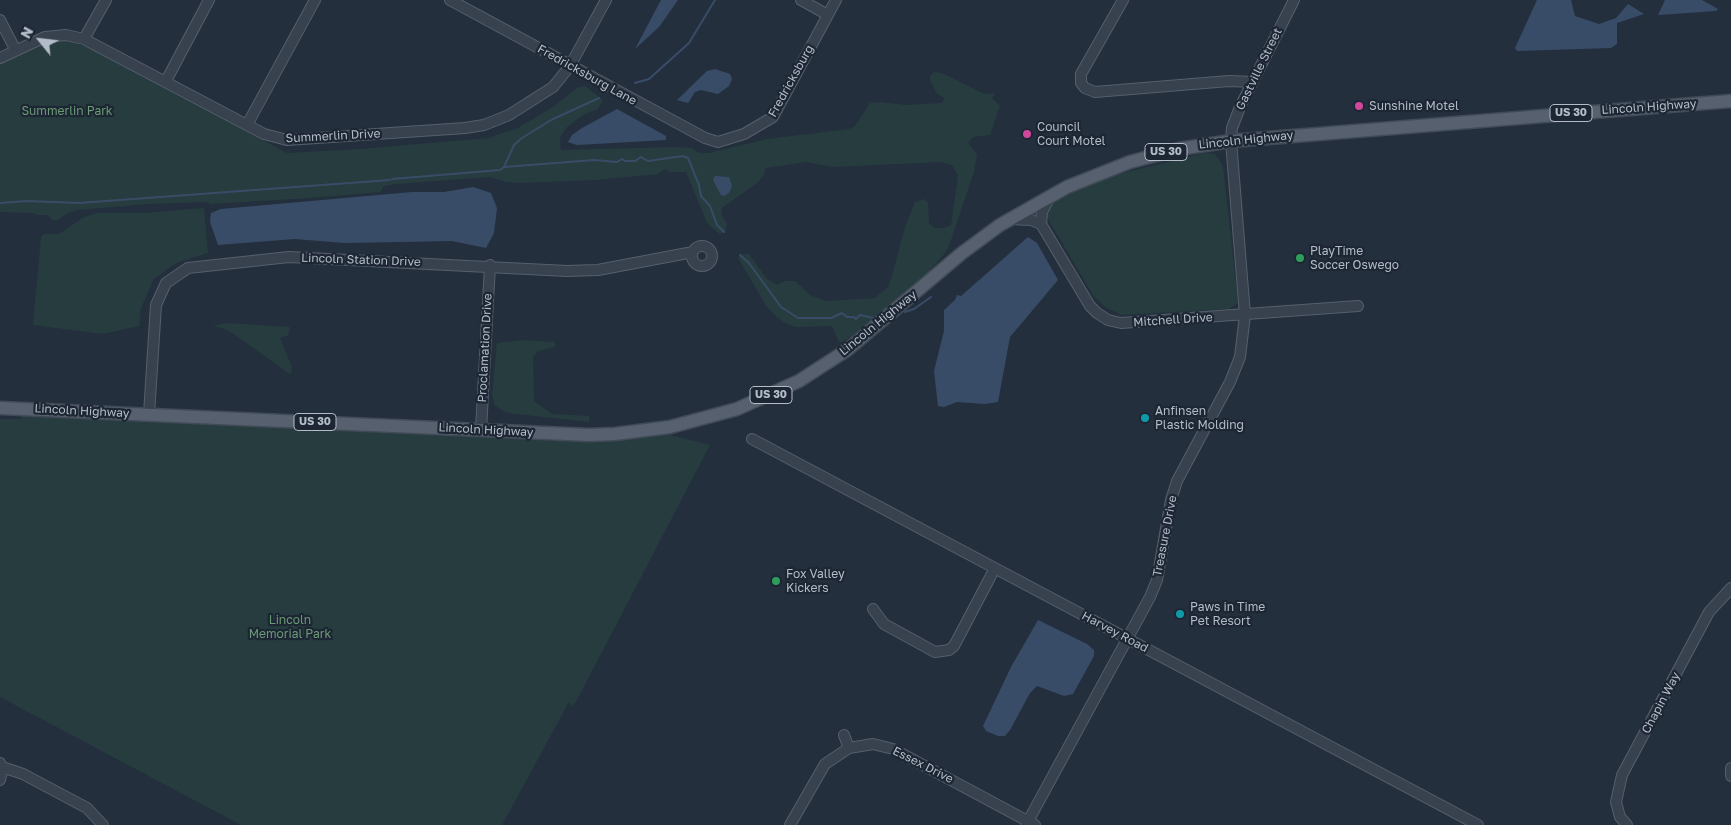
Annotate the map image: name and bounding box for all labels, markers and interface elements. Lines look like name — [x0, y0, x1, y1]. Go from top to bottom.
north arrow — [15, 15, 65, 65]
text: N — [16, 24, 36, 41]
street label: Gastville Street — [1233, 26, 1285, 112]
street label: Fredricksburg Lane — [535, 42, 639, 108]
street label: Fredricksburg — [765, 42, 817, 120]
street label: Lincoln Highway — [1601, 97, 1697, 117]
place label: Sunshine Motel — [1369, 99, 1459, 113]
marker: Sunshine Motel — [1353, 100, 1365, 112]
park label: Summerlin Park — [21, 104, 113, 118]
road number: US 30 — [1550, 105, 1592, 122]
place label: Council Court Motel — [1037, 120, 1105, 148]
street label: Summerlin Drive — [285, 126, 381, 146]
marker: Council Court Motel — [1021, 128, 1033, 140]
street label: Lincoln Highway — [1198, 128, 1294, 152]
road number: US 30 — [1145, 144, 1187, 160]
place label: PlayTime Soccer Oswego — [1310, 244, 1399, 272]
street label: Lincoln Station Drive — [301, 251, 421, 269]
marker: PlayTime Soccer Oswego — [1294, 252, 1306, 264]
street label: Lincoln Highway — [837, 287, 919, 359]
street label: Proclamation Drive — [475, 293, 495, 403]
street label: Mitchell Drive — [1133, 310, 1213, 330]
road number: US 30 — [750, 386, 792, 404]
street label: Lincoln Highway — [34, 401, 130, 421]
place label: Anfinsen Plastic Molding — [1155, 404, 1244, 432]
marker: Anfinsen Plastic Molding — [1139, 412, 1151, 424]
road number: US 30 — [294, 414, 336, 431]
street label: Lincoln Highway — [438, 420, 534, 440]
street label: Treasure Drive — [1150, 494, 1180, 578]
place label: Fox Valley Kickers — [786, 567, 845, 595]
marker: Fox Valley Kickers — [770, 575, 782, 587]
place label: Paws in Time Pet Resort — [1190, 600, 1265, 628]
street label: Harvey Road — [1079, 608, 1151, 656]
marker: Paws in Time Pet Resort — [1174, 608, 1186, 620]
park label: Lincoln Memorial Park — [249, 613, 331, 641]
street label: Chapin Way — [1639, 670, 1683, 736]
street label: Essex Drive — [890, 744, 956, 786]

